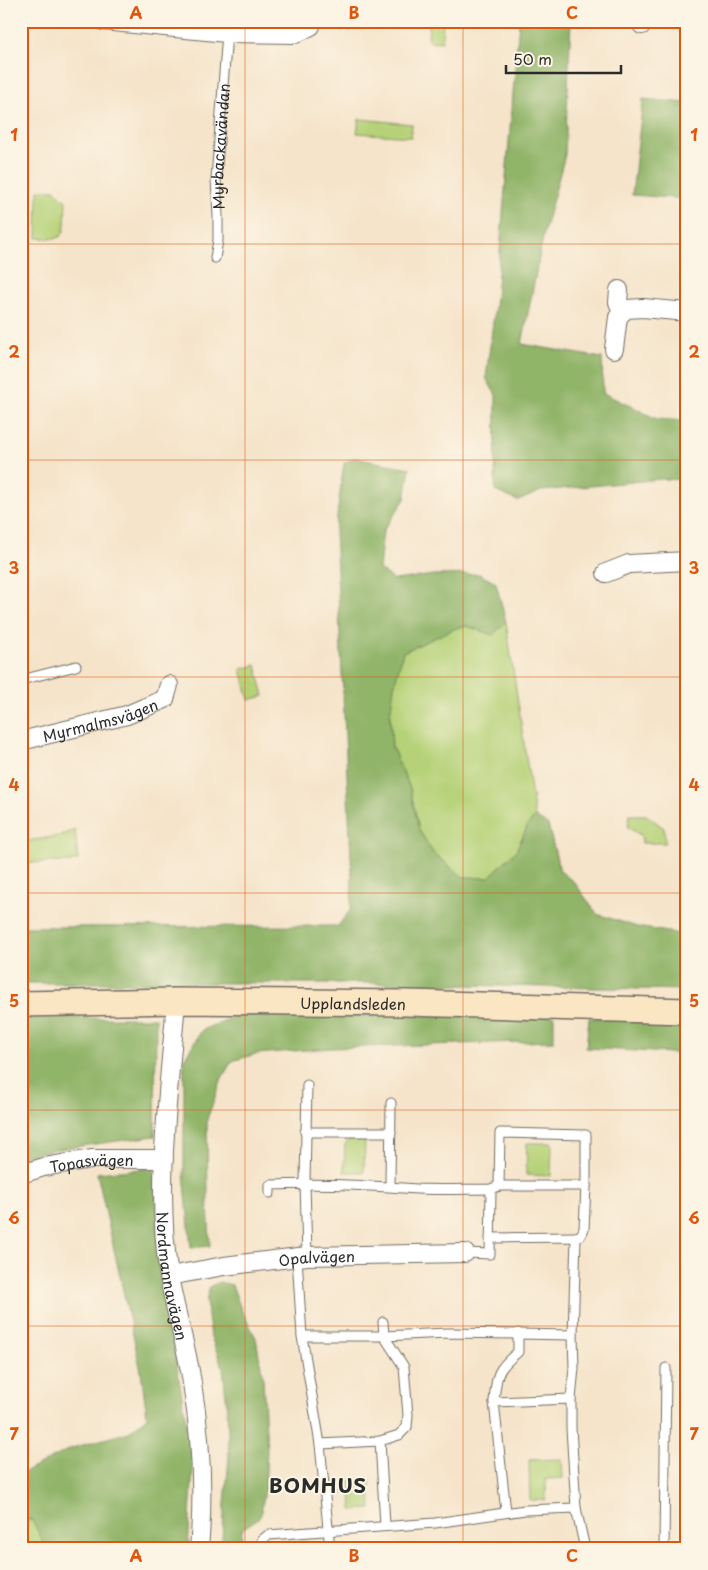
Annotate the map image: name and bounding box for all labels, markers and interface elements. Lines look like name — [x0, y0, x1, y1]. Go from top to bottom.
text: A — [130, 0, 143, 24]
text: B — [349, 0, 360, 24]
text: C — [566, 0, 578, 24]
scale bar — [506, 42, 620, 74]
text: 50 m — [513, 47, 552, 70]
street label: Myrbackavändan — [205, 82, 235, 210]
text: 1 — [10, 122, 18, 146]
text: 1 — [690, 122, 698, 146]
text: 2 — [8, 339, 20, 363]
text: 2 — [688, 339, 700, 363]
text: 3 — [9, 555, 19, 579]
text: 3 — [689, 555, 699, 579]
street label: Myrmalmsvägen — [40, 692, 161, 747]
text: 4 — [9, 772, 20, 796]
text: 4 — [689, 772, 700, 796]
text: 5 — [9, 988, 19, 1012]
text: 5 — [689, 988, 699, 1012]
street label: Upplandsleden — [300, 991, 406, 1014]
street label: Topasvägen — [48, 1148, 134, 1177]
text: 6 — [8, 1205, 20, 1229]
text: 6 — [688, 1205, 700, 1229]
street label: Nordmannavägen — [152, 1211, 195, 1342]
street label: Opalvägen — [277, 1244, 355, 1271]
text: 7 — [9, 1421, 19, 1445]
text: 7 — [689, 1421, 699, 1445]
district label: BOMHUS — [269, 1470, 367, 1500]
text: A — [130, 1543, 143, 1567]
text: B — [349, 1543, 360, 1567]
text: C — [566, 1543, 578, 1567]

